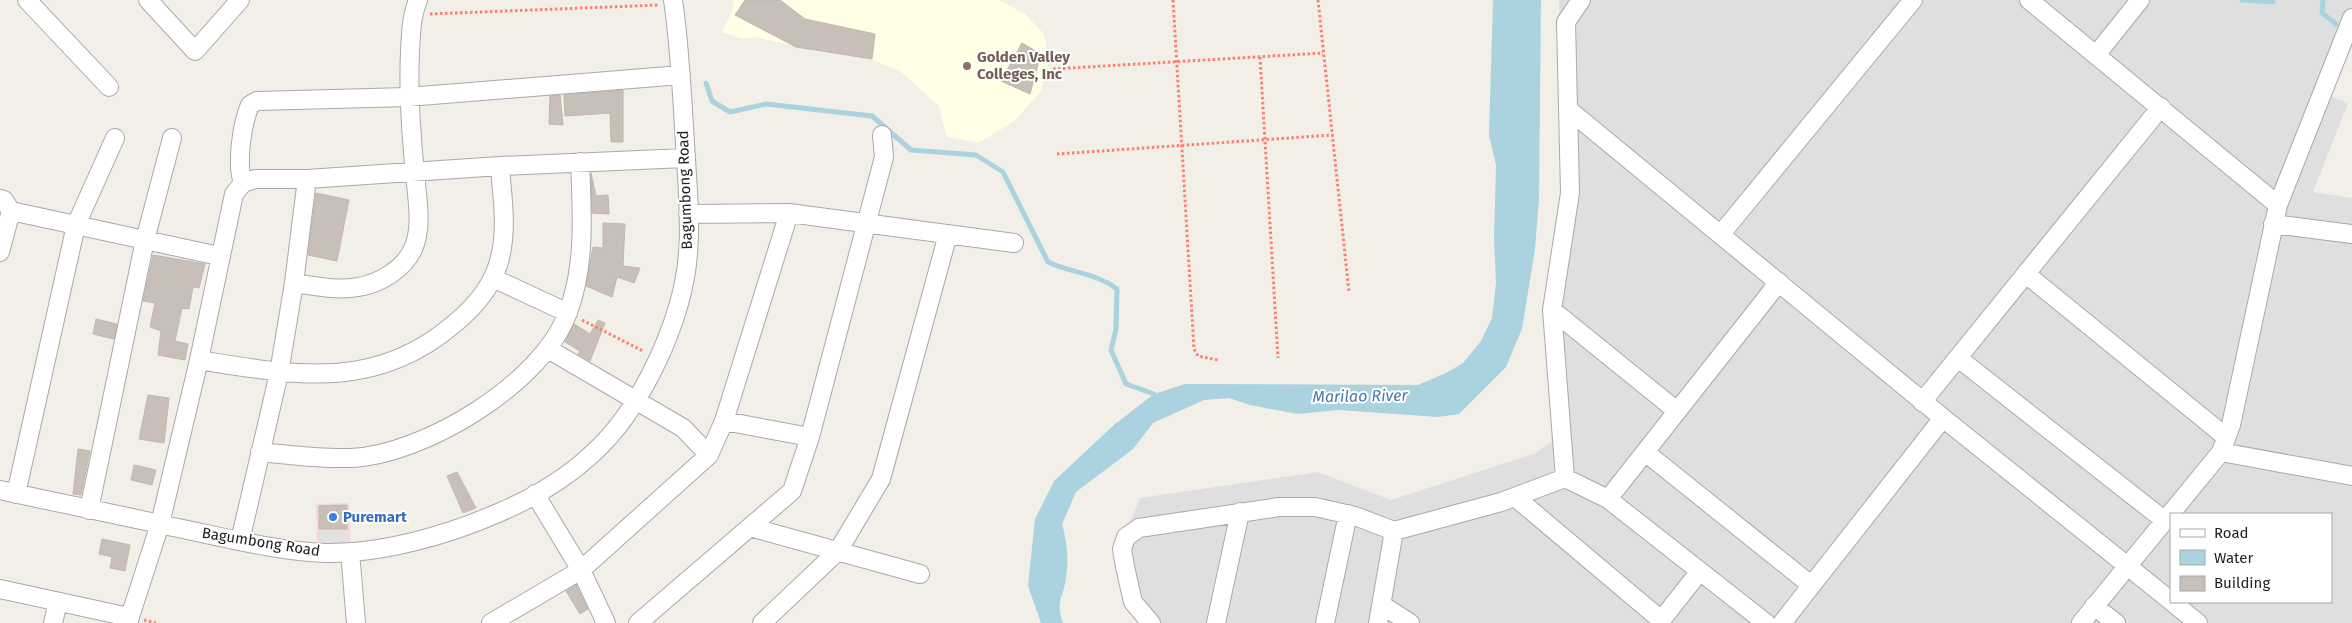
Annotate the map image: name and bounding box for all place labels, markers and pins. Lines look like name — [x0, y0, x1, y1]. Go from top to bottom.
place label: Golden Valley Colleges, Inc — [977, 48, 1070, 83]
marker: Golden Valley Colleges, Inc — [961, 60, 973, 72]
place label: Puremart — [343, 508, 407, 526]
marker: Puremart — [327, 511, 339, 523]

